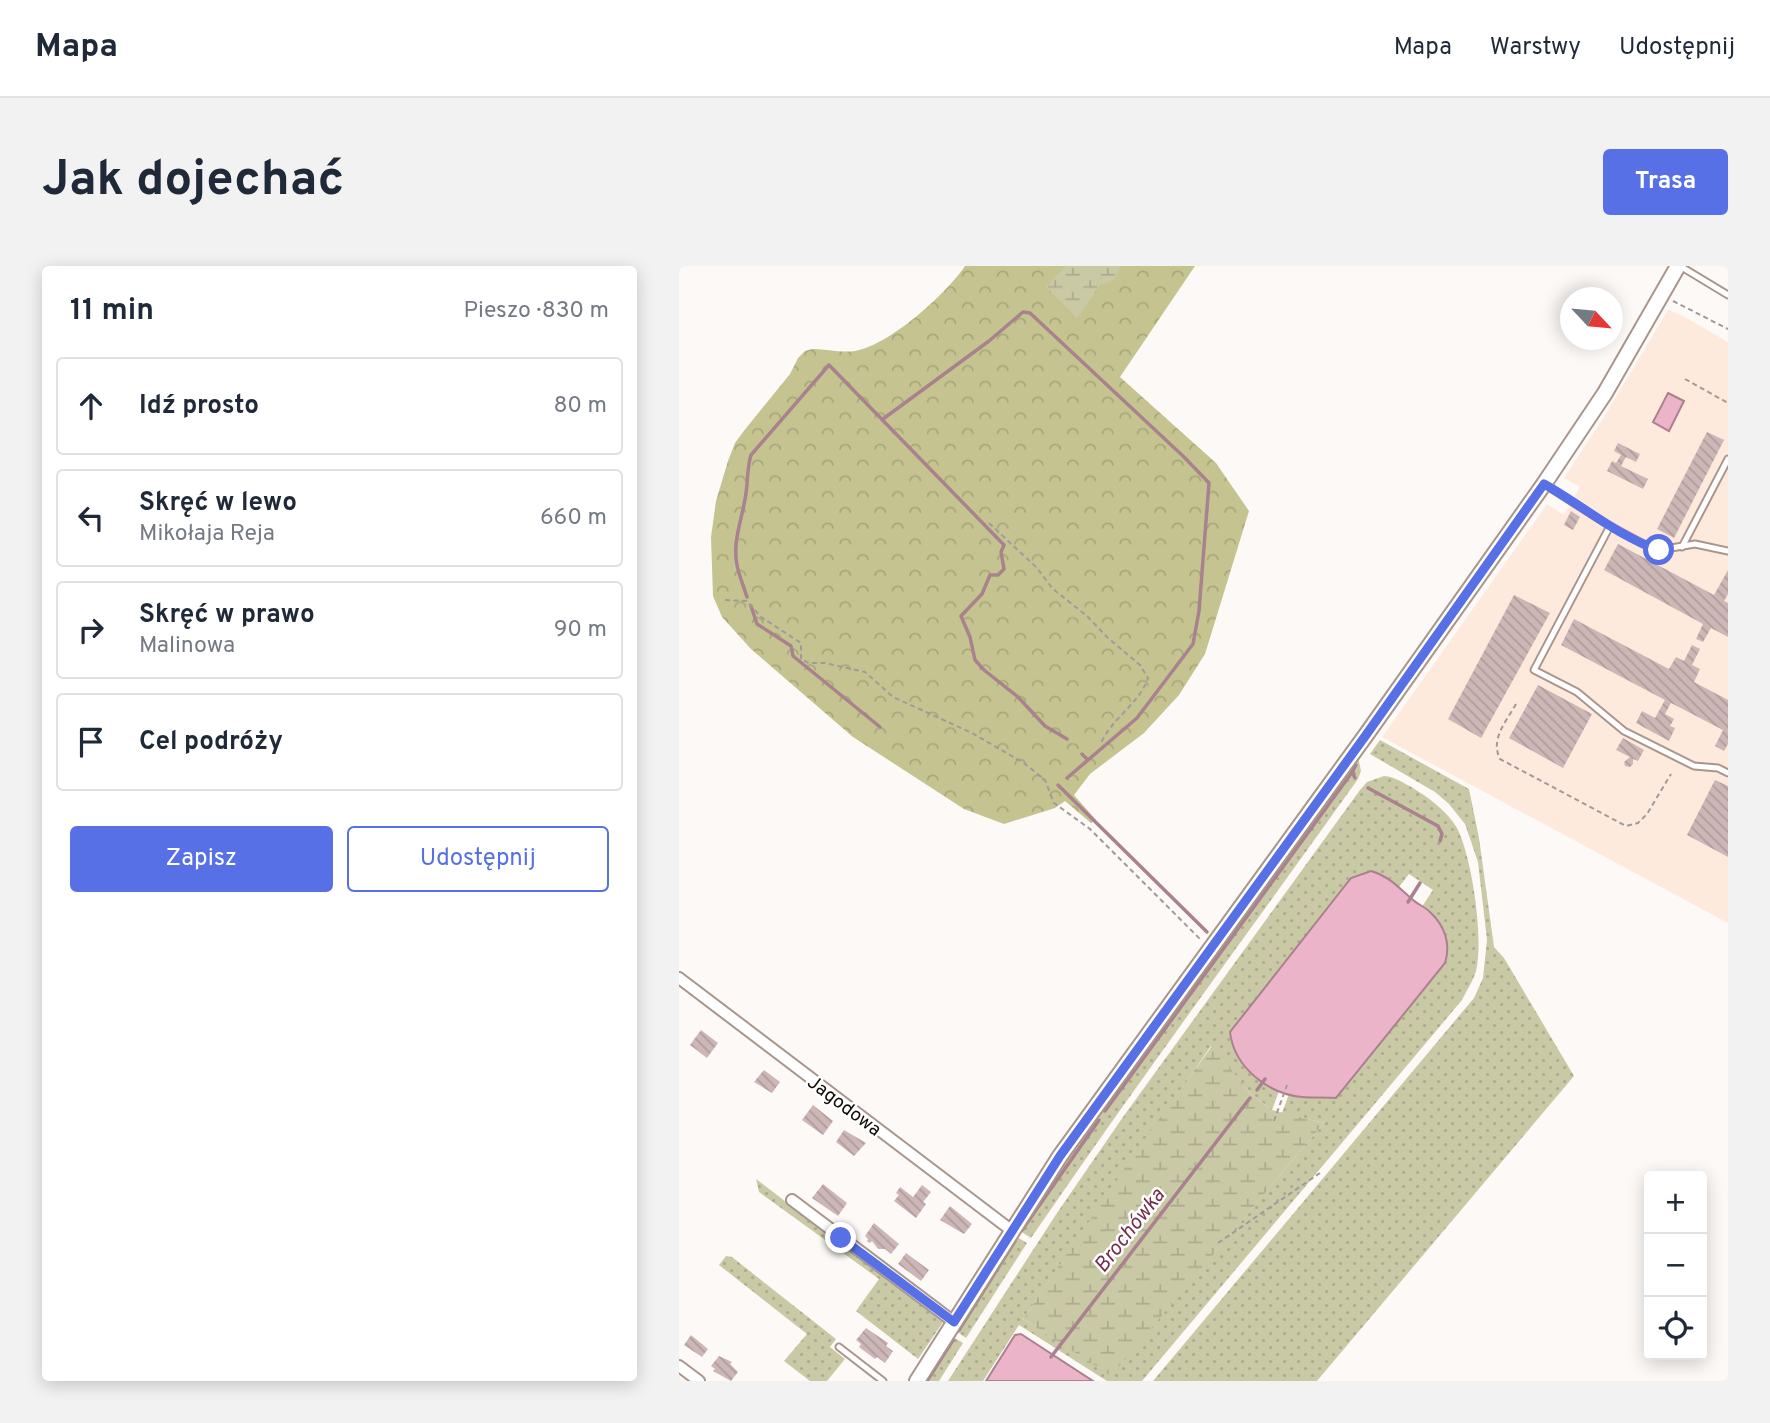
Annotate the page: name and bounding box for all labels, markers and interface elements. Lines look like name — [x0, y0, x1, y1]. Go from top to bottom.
text: Mapa — [35, 27, 118, 69]
text: Mapa — [1394, 33, 1452, 63]
text: Warstwy — [1490, 33, 1581, 63]
text: Udostępnij — [1619, 33, 1735, 63]
button: Trasa — [1603, 149, 1728, 215]
text: Jak dojechać — [42, 151, 344, 213]
north arrow — [1560, 287, 1623, 350]
text: 11 min — [70, 293, 154, 330]
text: Pieszo · 830 m — [464, 297, 609, 326]
icon: ahead — [72, 387, 110, 425]
text: Idź prosto — [139, 390, 259, 423]
text: 80 m — [554, 392, 607, 421]
text: Skręć w lewo — [139, 487, 297, 520]
icon: left — [72, 499, 110, 537]
text: 660 m — [540, 504, 607, 533]
text: Mikołaja Reja — [139, 520, 275, 549]
route start — [1643, 534, 1674, 565]
text: Skręć w prawo — [139, 599, 315, 632]
icon: right — [72, 611, 110, 649]
text: 90 m — [554, 616, 607, 645]
text: Malinowa — [139, 632, 235, 661]
icon: arrive — [72, 723, 110, 761]
text: Cel podróży — [139, 726, 283, 759]
button: Zapisz — [70, 826, 333, 892]
button: Udostępnij — [347, 826, 609, 892]
street label: Jagodowa — [802, 1071, 886, 1142]
map controls — [1644, 1171, 1707, 1360]
button: + — [1644, 1171, 1707, 1234]
water label: Brochówka — [1089, 1183, 1172, 1279]
route end — [825, 1222, 856, 1253]
button: − — [1644, 1234, 1707, 1297]
button: locate — [1644, 1297, 1707, 1360]

